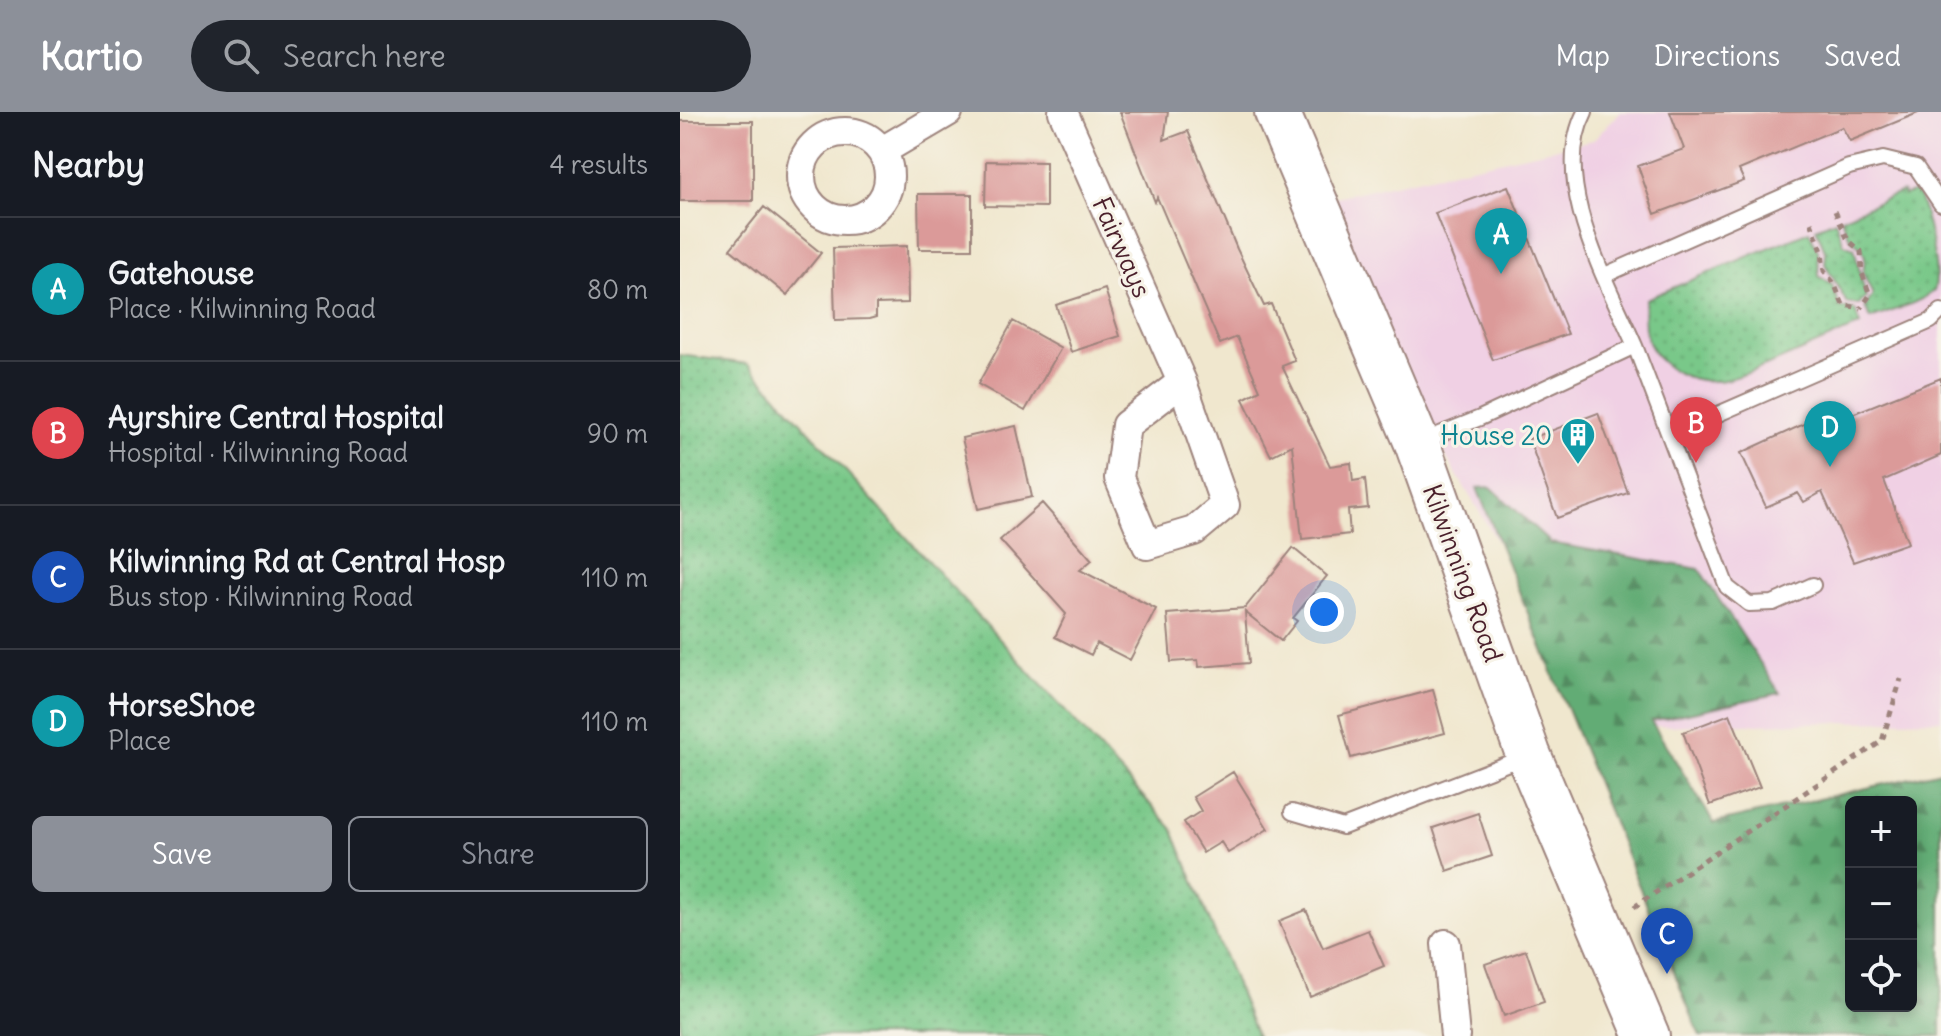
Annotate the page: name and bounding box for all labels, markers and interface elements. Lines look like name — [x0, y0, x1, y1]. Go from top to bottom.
search box — [191, 20, 751, 92]
text: Kartio — [40, 33, 143, 80]
icon: search — [219, 34, 263, 78]
text: Search here — [283, 37, 446, 75]
text: Map — [1555, 38, 1610, 74]
text: Directions — [1654, 38, 1780, 74]
text: Saved — [1824, 38, 1901, 74]
text: Nearby — [32, 143, 145, 186]
text: 4 results — [550, 148, 648, 181]
street label: Fairways — [1085, 192, 1159, 302]
pin: A — [1475, 208, 1527, 274]
text: Gatehouse — [108, 254, 254, 292]
text: A — [50, 273, 66, 306]
text: 80 m — [587, 273, 648, 306]
text: Place · Kilwinning Road — [108, 292, 376, 325]
pin: B — [1670, 397, 1722, 463]
text: Ayrshire Central Hospital — [108, 398, 444, 436]
pin: D — [1804, 401, 1856, 467]
building icon: House 20 — [1559, 416, 1597, 466]
text: B — [49, 417, 67, 450]
text: 90 m — [587, 417, 648, 450]
place label: House 20 — [1440, 419, 1552, 452]
text: Hospital · Kilwinning Road — [108, 436, 408, 469]
street label: Kilwinning Road — [1416, 480, 1510, 666]
text: Kilwinning Rd at Central Hosp — [108, 542, 505, 580]
text: C — [49, 561, 67, 594]
text: 110 m — [581, 561, 648, 594]
text: Bus stop · Kilwinning Road — [108, 580, 413, 613]
your location — [1304, 592, 1344, 632]
text: HorseShoe — [108, 686, 255, 724]
text: D — [49, 705, 67, 738]
text: 110 m — [581, 705, 648, 738]
text: Place — [108, 724, 171, 757]
map controls — [1845, 796, 1917, 1012]
button: + — [1845, 796, 1917, 868]
button: Save — [32, 816, 332, 892]
button: Share — [348, 816, 648, 892]
button: − — [1845, 868, 1917, 940]
pin: C — [1641, 908, 1693, 974]
button: locate — [1845, 940, 1917, 1012]

